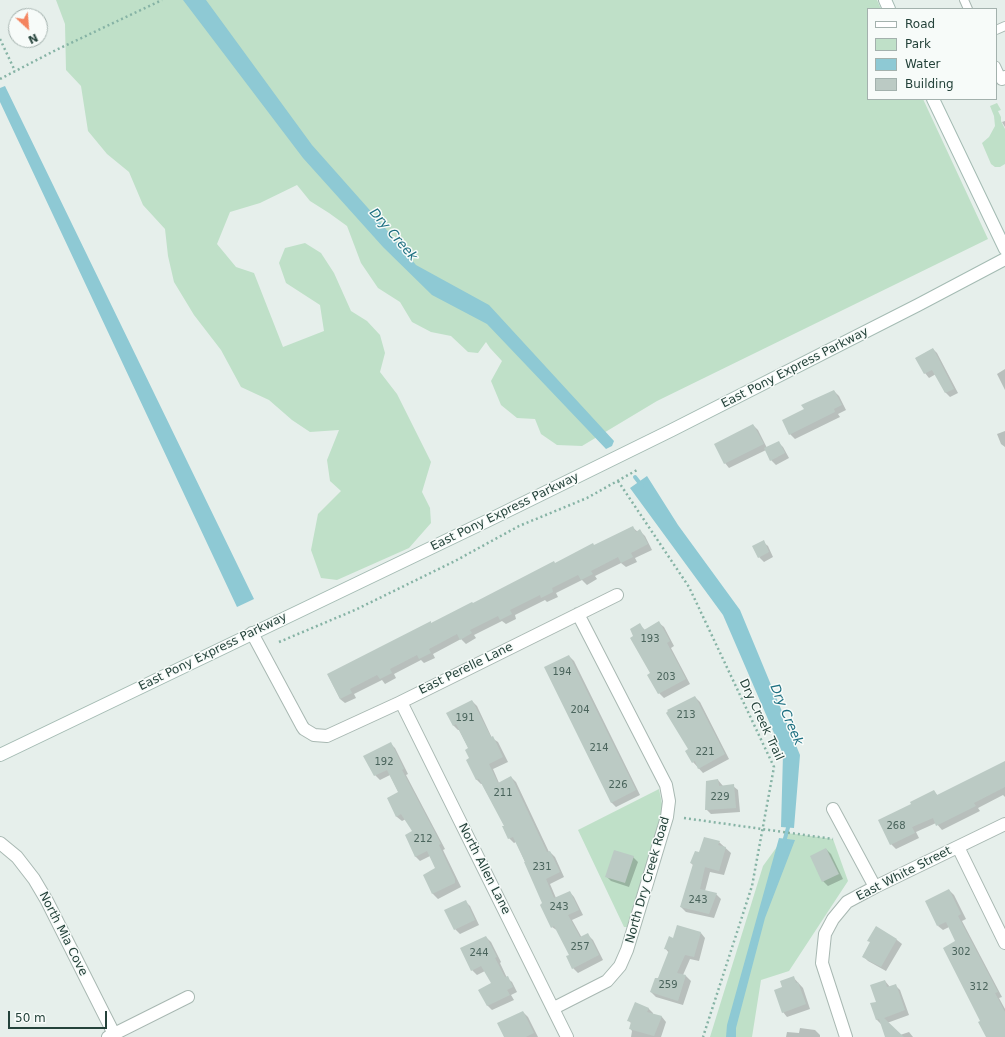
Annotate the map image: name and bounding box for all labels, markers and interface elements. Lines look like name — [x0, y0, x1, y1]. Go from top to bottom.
north arrow — [8, 8, 48, 48]
legend — [867, 8, 997, 100]
text: Road — [905, 17, 935, 31]
text: N — [26, 30, 40, 46]
text: Park — [905, 37, 931, 51]
text: Water — [905, 57, 940, 71]
text: Building — [905, 77, 954, 91]
water label: Dry Creek — [366, 205, 420, 265]
street label: East Pony Express Parkway — [719, 325, 871, 411]
street label: East Pony Express Parkway — [428, 470, 582, 554]
street label: East Pony Express Parkway — [136, 610, 290, 694]
house number: 193 — [640, 633, 660, 645]
street label: East Perelle Lane — [417, 640, 515, 698]
house number: 194 — [552, 666, 572, 678]
house number: 203 — [656, 671, 676, 683]
street label: Dry Creek Trail — [736, 677, 786, 763]
water label: Dry Creek — [766, 682, 806, 748]
house number: 204 — [570, 704, 590, 716]
house number: 213 — [676, 709, 696, 721]
house number: 191 — [455, 712, 475, 724]
house number: 214 — [589, 742, 609, 754]
house number: 221 — [695, 746, 715, 758]
house number: 192 — [374, 756, 394, 768]
house number: 226 — [608, 779, 628, 791]
house number: 211 — [493, 787, 513, 799]
house number: 229 — [710, 791, 730, 803]
street label: North Dry Creek Road — [623, 815, 673, 945]
house number: 268 — [886, 820, 906, 832]
street label: North Allen Lane — [455, 821, 513, 917]
house number: 212 — [413, 833, 433, 845]
street label: East White Street — [854, 844, 954, 904]
house number: 231 — [532, 861, 552, 873]
street label: North Mia Cove — [36, 890, 90, 978]
house number: 243 — [688, 894, 708, 906]
house number: 243 — [549, 901, 569, 913]
house number: 257 — [570, 941, 590, 953]
house number: 302 — [951, 946, 971, 958]
house number: 244 — [469, 947, 489, 959]
house number: 259 — [658, 979, 678, 991]
house number: 312 — [969, 981, 989, 993]
scale bar — [10, 1003, 109, 1029]
text: 50 m — [15, 1011, 46, 1025]

